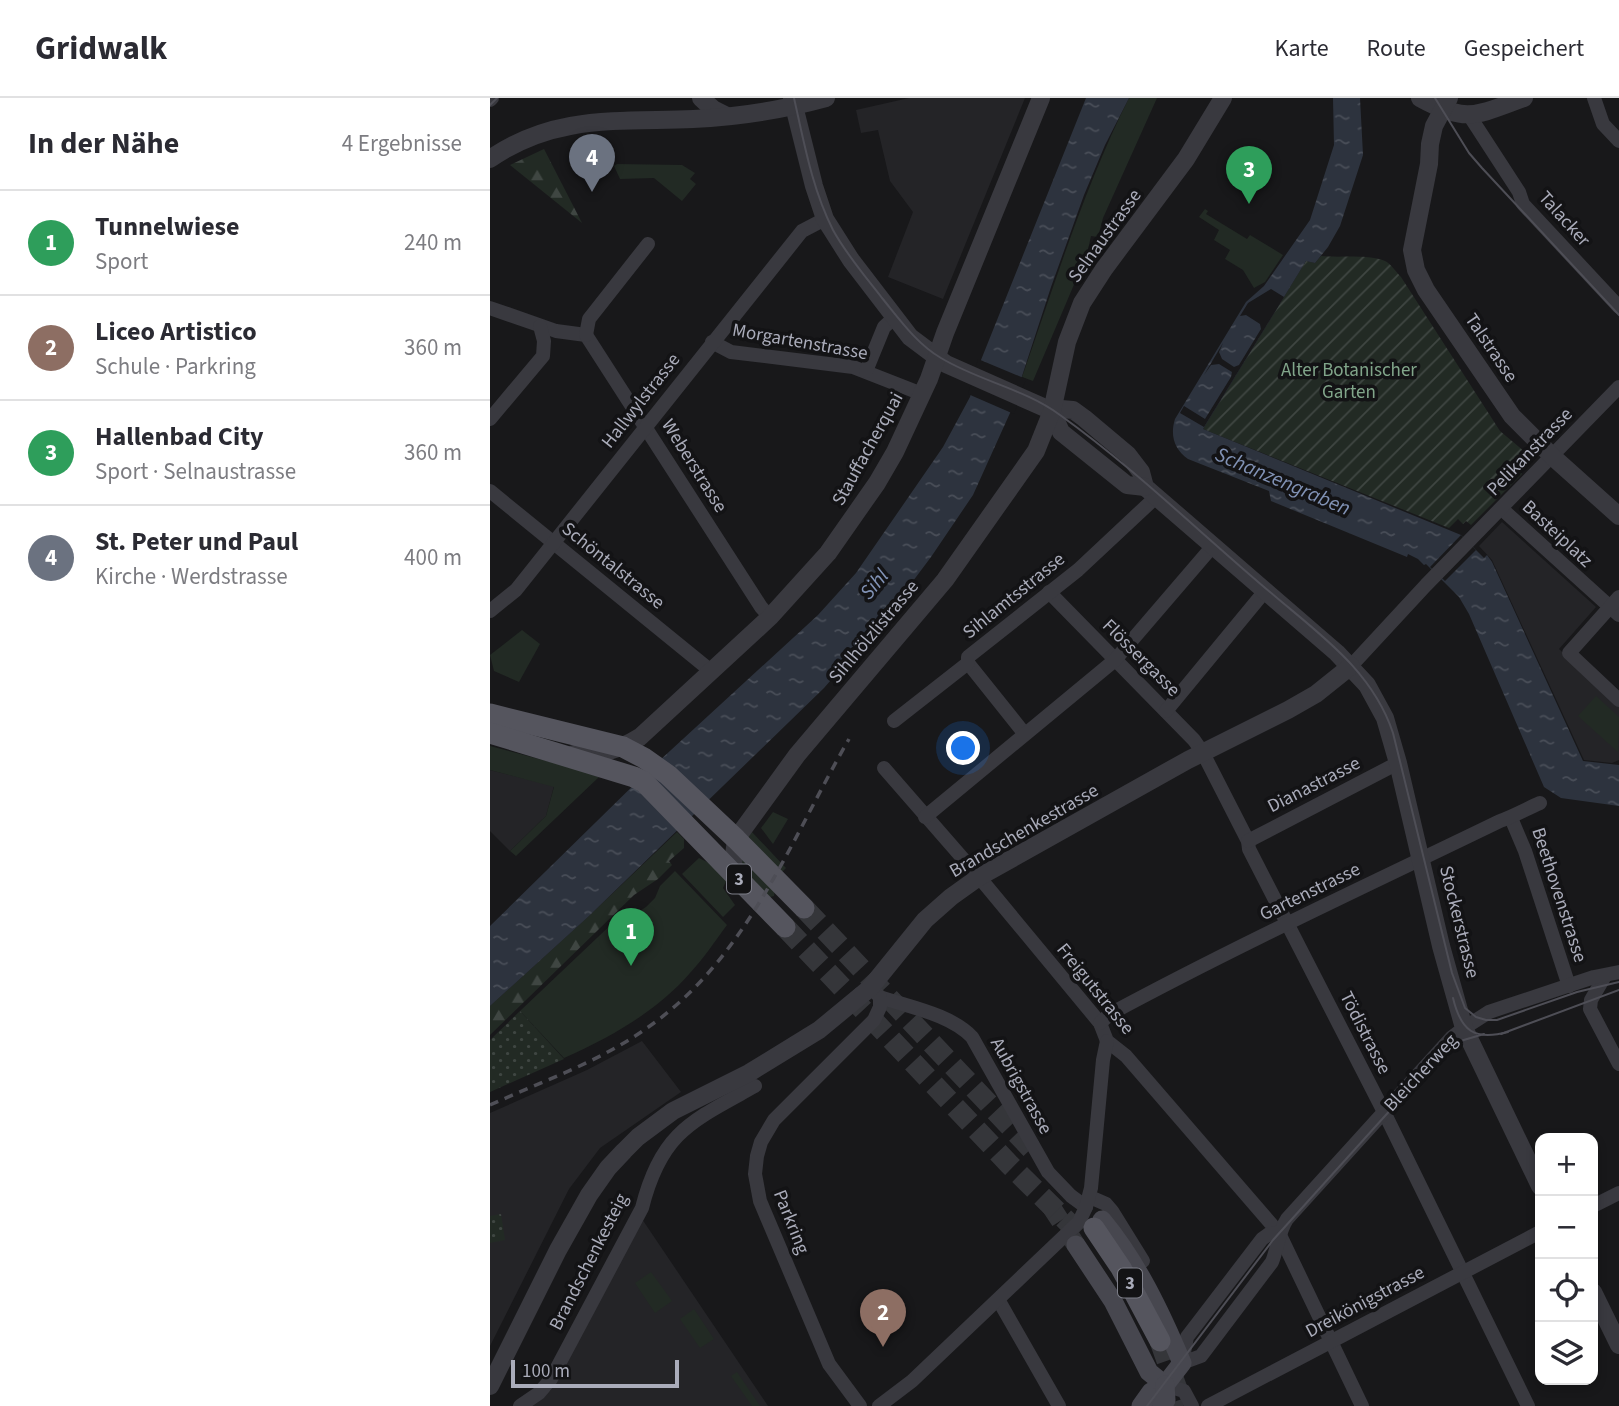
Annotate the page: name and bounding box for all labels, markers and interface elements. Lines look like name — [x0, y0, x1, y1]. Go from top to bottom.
text: Gridwalk — [35, 25, 167, 72]
text: Karte — [1275, 31, 1329, 66]
text: Route — [1367, 31, 1426, 66]
text: Gespeichert — [1464, 31, 1584, 66]
text: In der Nähe — [28, 122, 179, 165]
text: 4 Ergebnisse — [342, 127, 462, 160]
pin: 4 — [569, 134, 615, 192]
pin: 3 — [1226, 146, 1272, 204]
street label: Selnaustrasse — [1062, 184, 1148, 288]
street label: Talacker — [1532, 185, 1597, 253]
text: Tunnelwiese — [95, 208, 240, 245]
text: 1 — [45, 226, 57, 259]
text: 240 m — [404, 226, 462, 259]
text: Sport — [95, 245, 148, 278]
street label: Talstrasse — [1458, 308, 1524, 388]
text: Liceo Artistico — [95, 313, 257, 350]
street label: Morgartenstrasse — [730, 317, 870, 367]
text: 2 — [45, 331, 57, 364]
text: 360 m — [404, 331, 462, 364]
street label: Hallwylstrasse — [595, 348, 687, 454]
text: Schule · Parkring — [95, 350, 256, 383]
park label: Alter Botanischer Garten — [1281, 357, 1417, 406]
street label: Stauffacherquai — [826, 387, 910, 511]
street label: Pelikanstrasse — [1481, 402, 1579, 502]
street label: Weberstrasse — [654, 414, 734, 518]
text: Hallenbad City — [95, 418, 264, 455]
text: 3 — [45, 436, 57, 469]
text: 360 m — [404, 436, 462, 469]
water label: Schanzengraben — [1211, 439, 1355, 523]
text: Sport · Selnaustrasse — [95, 455, 296, 488]
street label: Basteiplatz — [1516, 494, 1598, 574]
street label: Schöntalstrasse — [556, 516, 670, 616]
text: St. Peter und Paul — [95, 523, 298, 560]
text: 4 — [45, 541, 57, 574]
text: 400 m — [404, 541, 462, 574]
street label: Sihlamtsstrasse — [957, 546, 1071, 646]
text: Kirche · Werdstrasse — [95, 560, 288, 593]
water label: Sihl — [852, 562, 896, 606]
street label: Sihlhölzlistrasse — [822, 574, 926, 690]
street label: Flössergasse — [1096, 613, 1186, 703]
your location — [946, 731, 980, 765]
street label: Dianastrasse — [1263, 750, 1365, 820]
street label: Brandschenkestrasse — [944, 777, 1104, 885]
street label: Beethovenstrasse — [1524, 824, 1594, 966]
street label: Gartenstrasse — [1255, 856, 1365, 928]
street label: Stockerstrasse — [1432, 863, 1486, 981]
road number: 3 — [727, 864, 751, 894]
pin: 1 — [608, 908, 654, 966]
street label: Freigutstrasse — [1050, 937, 1140, 1041]
street label: Tödistrasse — [1333, 987, 1397, 1079]
street label: Bleicherweg — [1378, 1028, 1465, 1118]
street label: Aubrigstrasse — [983, 1033, 1059, 1139]
map controls — [1535, 1133, 1598, 1385]
button: + — [1535, 1133, 1598, 1196]
street label: Parkring — [766, 1186, 816, 1258]
street label: Brandschenkesteig — [543, 1188, 635, 1335]
button: − — [1535, 1196, 1598, 1259]
street label: Dreikönigstrasse — [1301, 1259, 1429, 1345]
button: locate — [1535, 1259, 1598, 1322]
road number: 3 — [1118, 1268, 1142, 1298]
pin: 2 — [860, 1289, 906, 1347]
button: layers — [1535, 1322, 1598, 1385]
scale bar — [511, 1357, 679, 1389]
text: 100 m — [522, 1358, 570, 1385]

